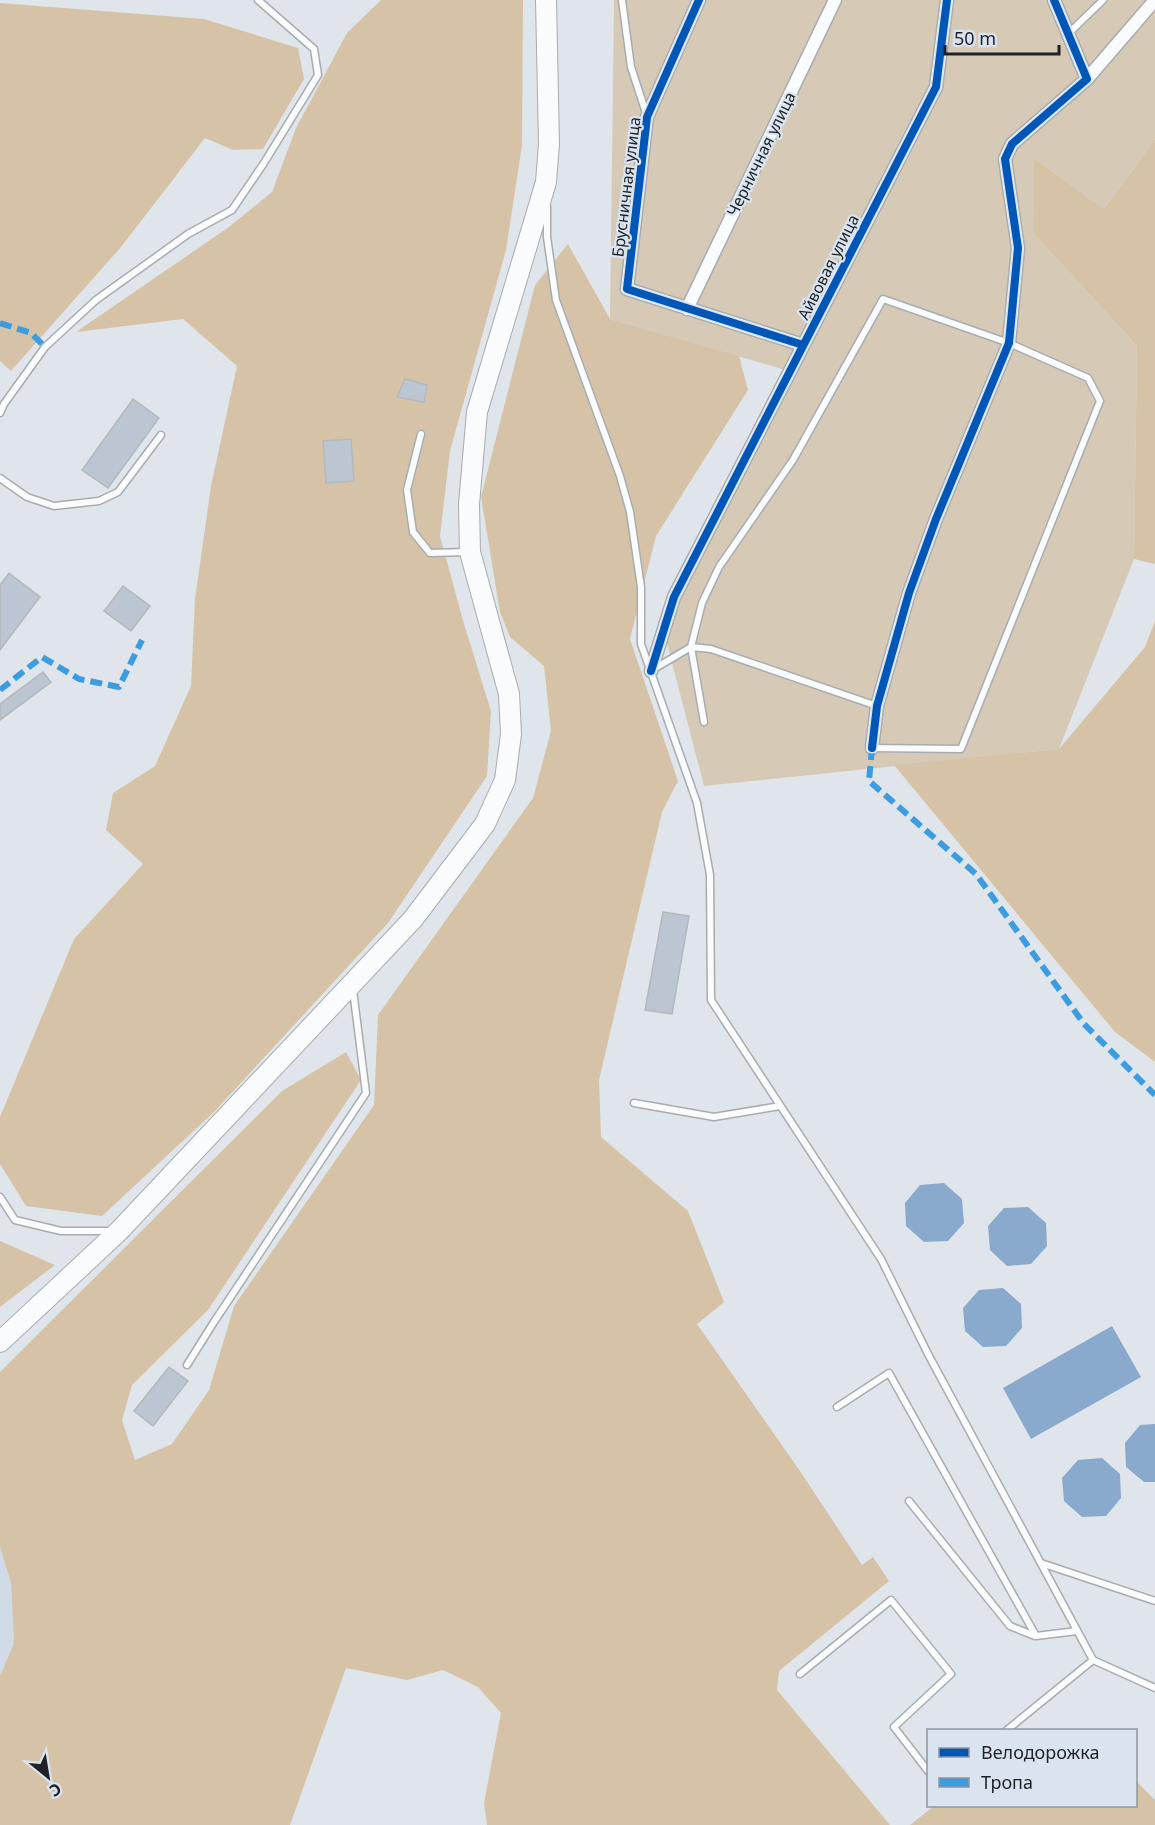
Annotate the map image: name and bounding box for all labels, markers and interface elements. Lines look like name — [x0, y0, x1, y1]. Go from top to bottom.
scale bar — [945, 18, 1059, 56]
text: 50 m — [954, 26, 996, 50]
street label: Черничная улица — [721, 88, 801, 220]
street label: Брусничная улица — [606, 116, 646, 258]
street label: Айвовая улица — [792, 211, 864, 323]
legend — [927, 1729, 1137, 1807]
text: Велодорожка — [981, 1740, 1099, 1764]
north arrow — [18, 1747, 78, 1807]
text: Тропа — [981, 1770, 1033, 1794]
text: С — [46, 1778, 65, 1802]

